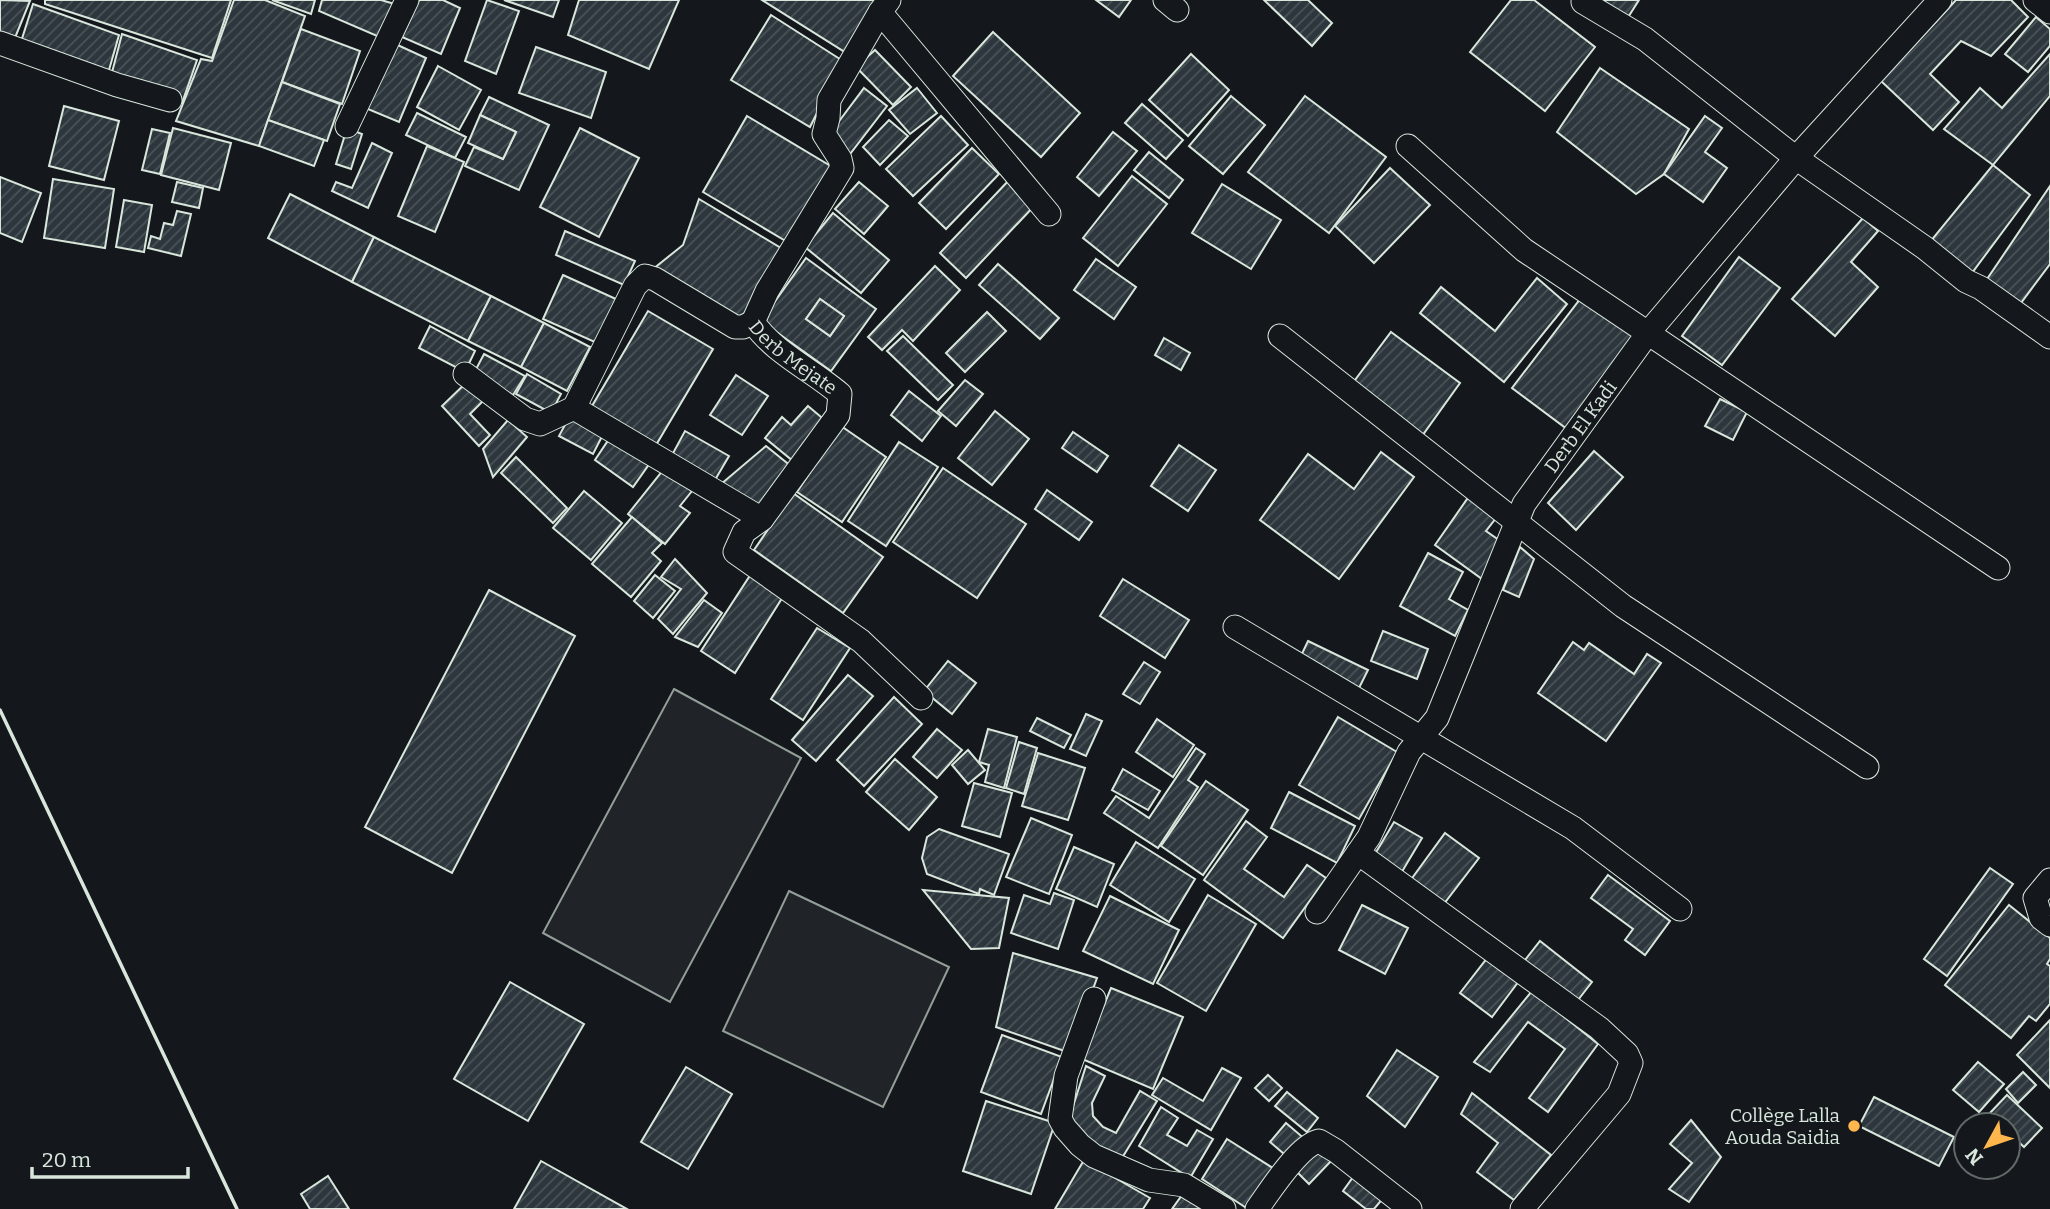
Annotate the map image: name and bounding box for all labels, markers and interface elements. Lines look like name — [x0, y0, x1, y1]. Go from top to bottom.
street label: Derb Mejate — [744, 316, 842, 399]
street label: Derb El Kadi — [1540, 376, 1622, 477]
place label: Collège Lalla Aouda Saidia — [1725, 1104, 1841, 1149]
north arrow — [1952, 1111, 2022, 1181]
marker: Collège Lalla Aouda Saidia — [1846, 1118, 1862, 1134]
scale bar — [32, 1136, 187, 1180]
text: N — [1961, 1143, 1988, 1170]
text: 20 m — [42, 1147, 91, 1173]

